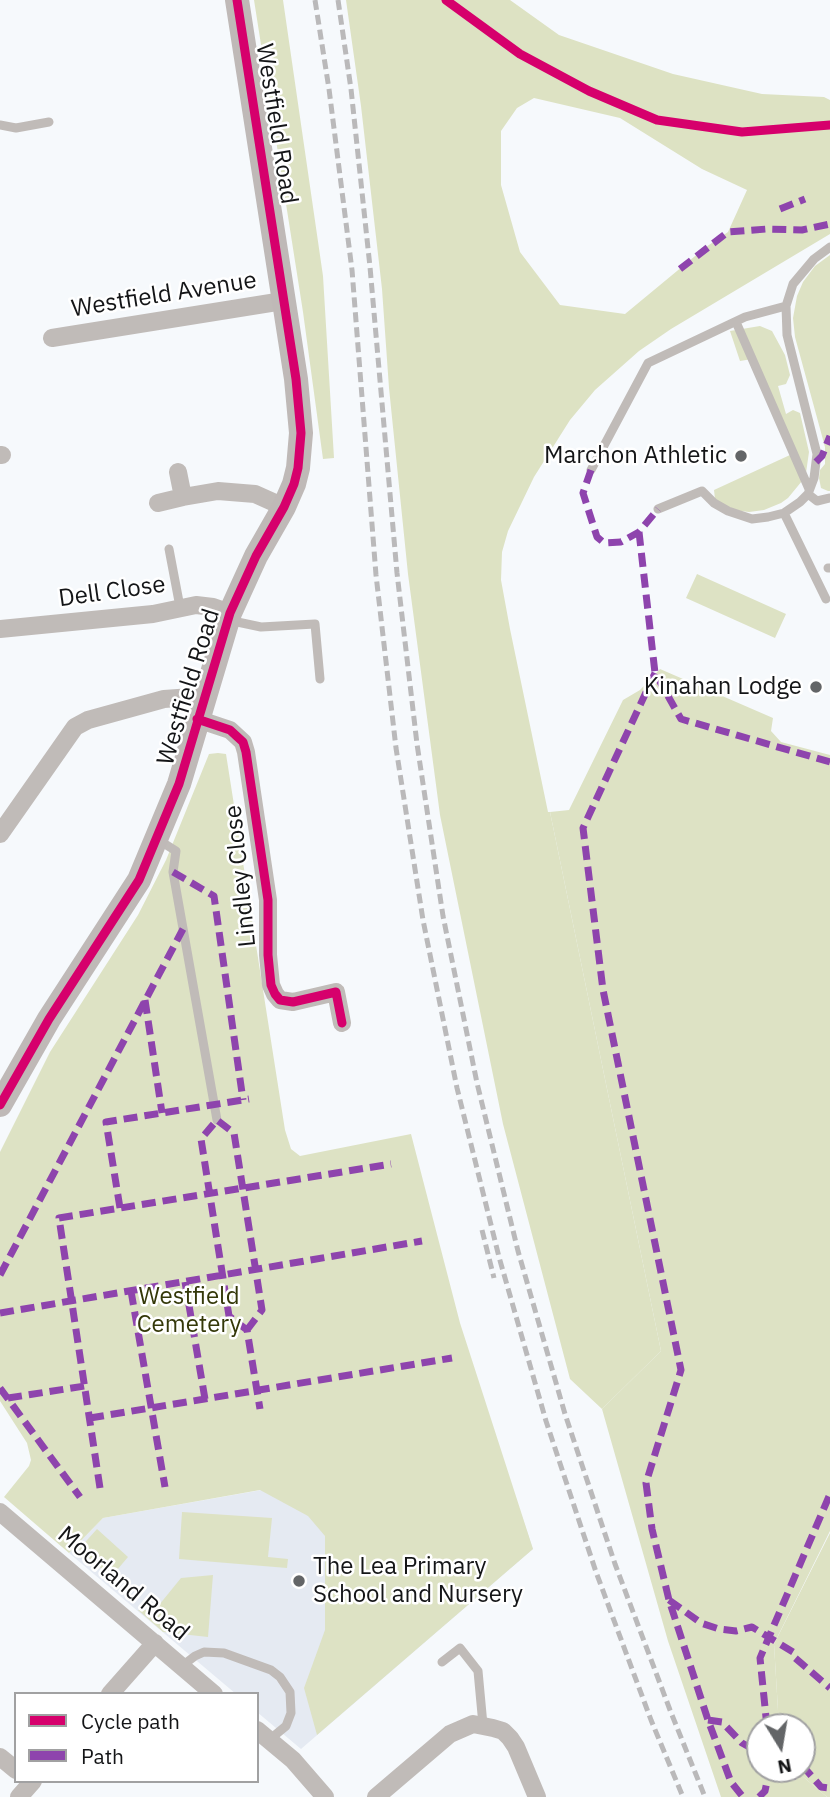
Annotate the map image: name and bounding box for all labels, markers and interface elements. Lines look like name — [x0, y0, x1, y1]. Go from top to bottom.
street label: Westfield Road — [249, 42, 303, 206]
street label: Westfield Avenue — [69, 266, 259, 324]
place label: Marchon Athletic — [544, 442, 727, 470]
marker: Marchon Athletic — [733, 448, 749, 464]
street label: Dell Close — [57, 570, 167, 614]
street label: Westfield Road — [152, 605, 226, 769]
place label: Kinahan Lodge — [644, 673, 802, 701]
marker: Kinahan Lodge — [808, 679, 824, 695]
street label: Lindley Close — [219, 804, 263, 948]
park label: Westfield Cemetery — [137, 1283, 241, 1339]
street label: Moorland Road — [51, 1521, 195, 1647]
place label: The Lea Primary School and Nursery — [313, 1553, 523, 1609]
marker: The Lea Primary School and Nursery — [291, 1573, 307, 1589]
legend — [14, 1692, 259, 1783]
text: Cycle path — [81, 1707, 180, 1735]
north arrow — [746, 1713, 816, 1783]
text: Path — [81, 1742, 124, 1770]
text: N — [776, 1754, 794, 1780]

